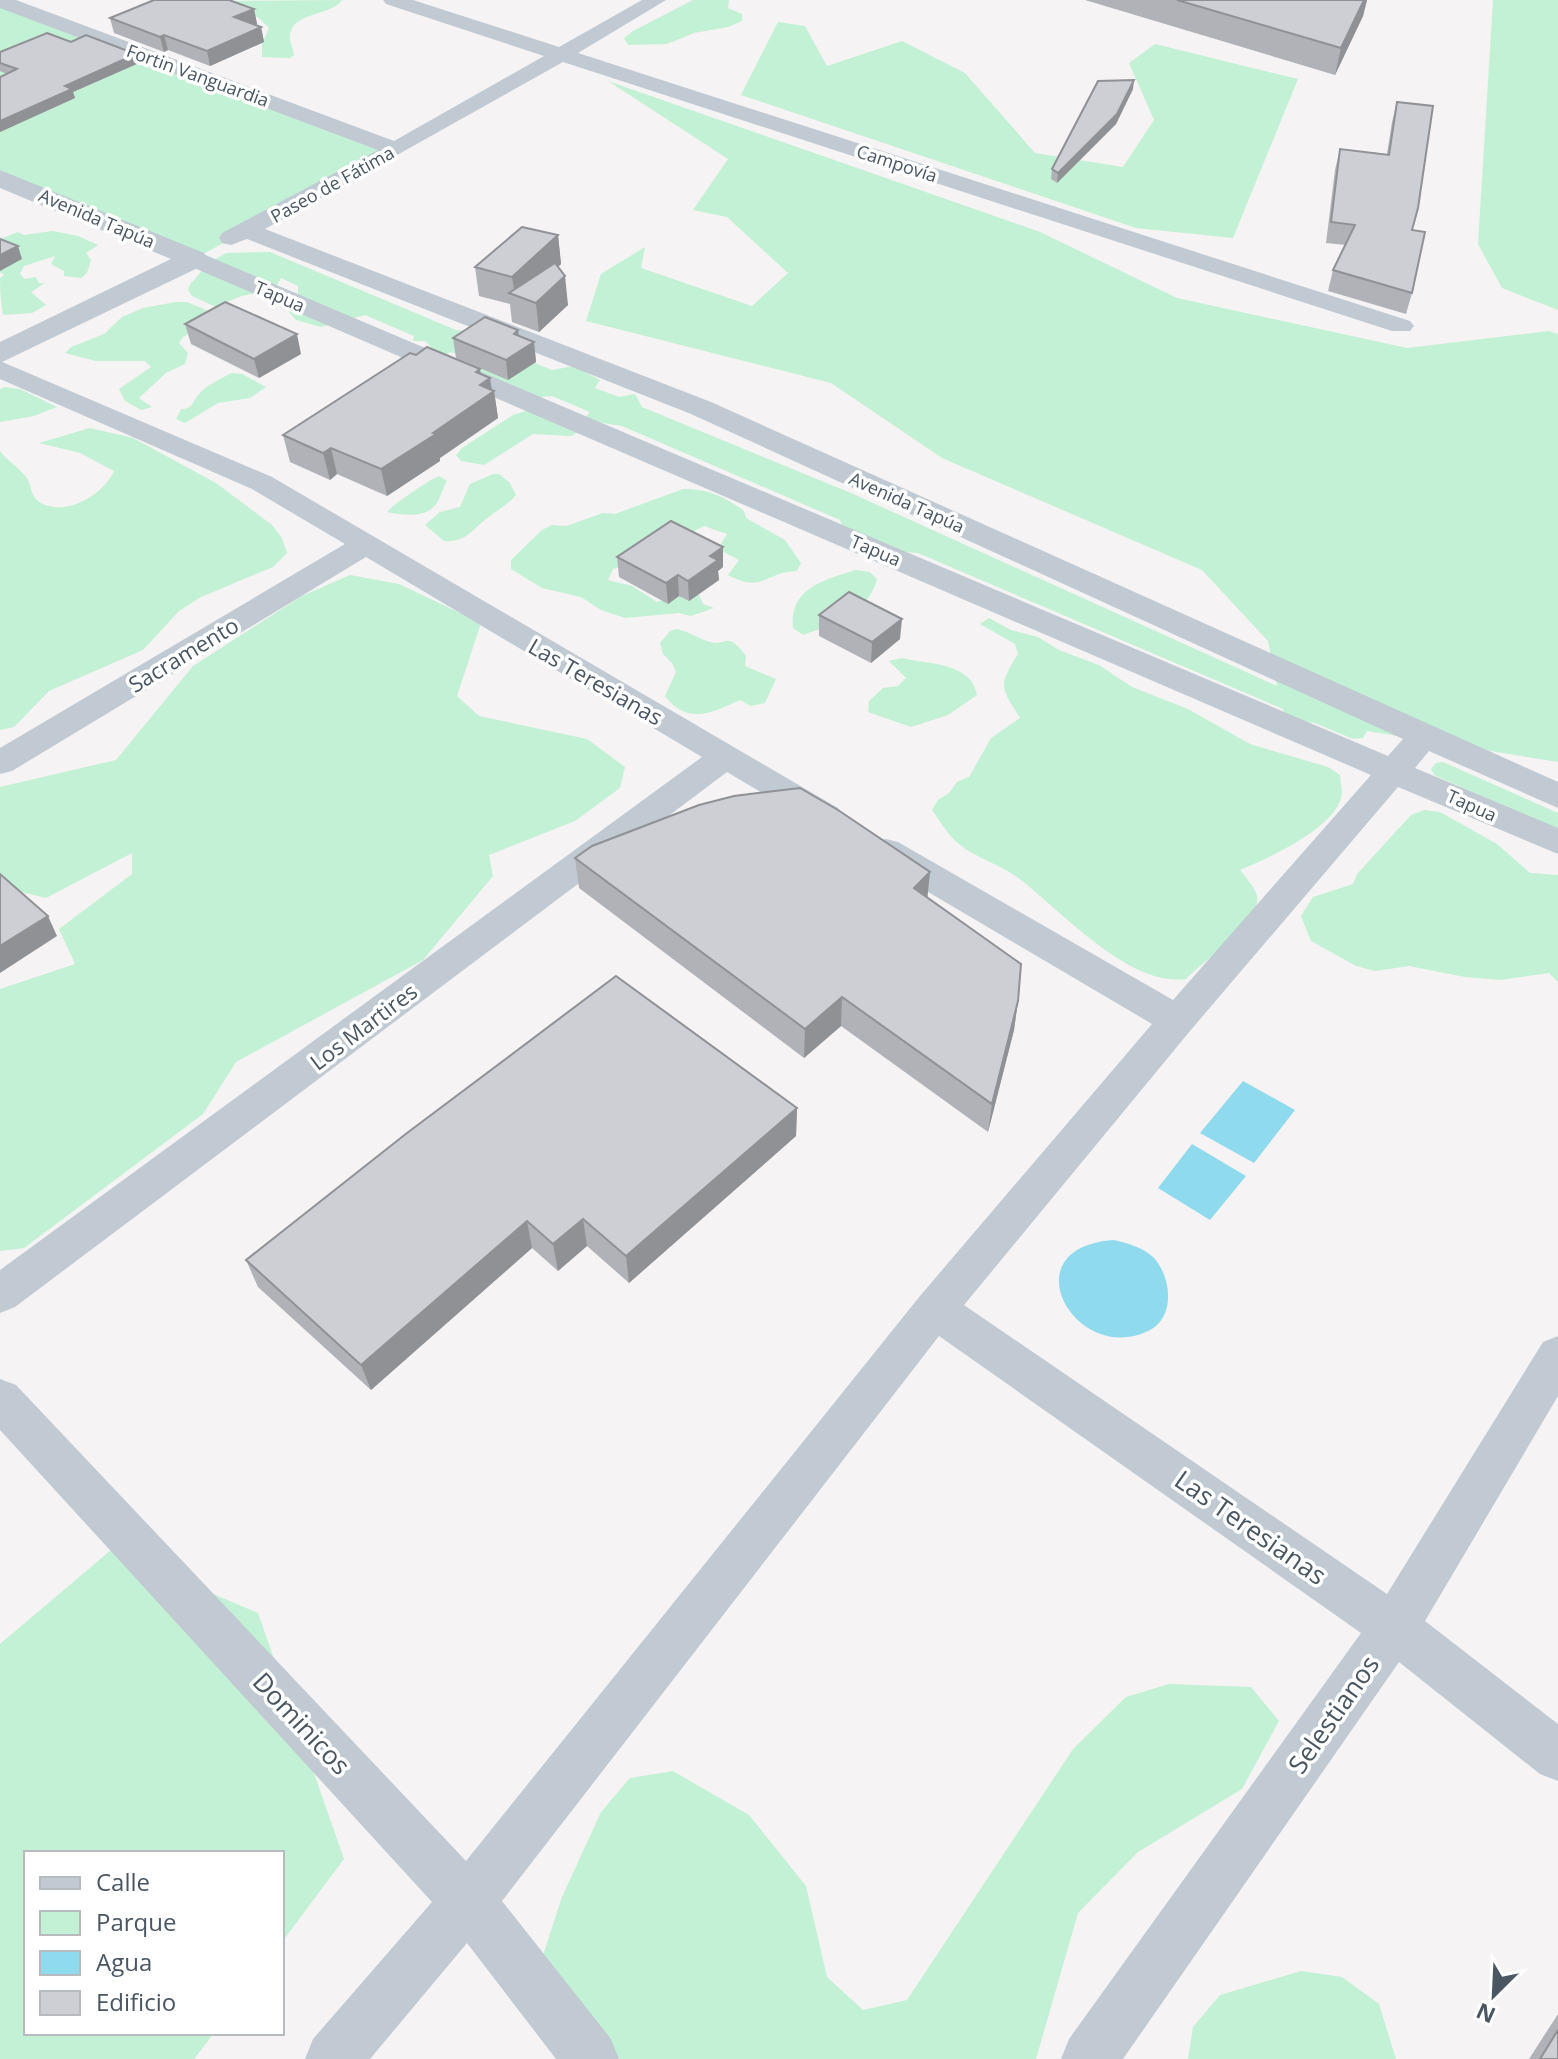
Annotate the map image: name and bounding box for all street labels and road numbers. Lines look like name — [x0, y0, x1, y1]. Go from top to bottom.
street label: Fortin Vanguardia — [124, 38, 272, 112]
street label: Campovía — [854, 139, 940, 187]
street label: Paseo de Fátima — [266, 140, 398, 228]
street label: Avenida Tapúa — [35, 183, 159, 253]
street label: Tapua — [251, 275, 309, 317]
street label: Avenida Tapúa — [846, 466, 968, 538]
street label: Tapua — [847, 529, 905, 571]
street label: Sacramento — [122, 609, 244, 699]
street label: Las Teresianas — [523, 630, 669, 732]
street label: Tapua — [1443, 783, 1501, 827]
street label: Los Martires — [303, 976, 423, 1076]
street label: Las Teresianas — [1168, 1461, 1334, 1593]
street label: Selestianos — [1279, 1648, 1387, 1780]
street label: Dominicos — [245, 1664, 359, 1782]

